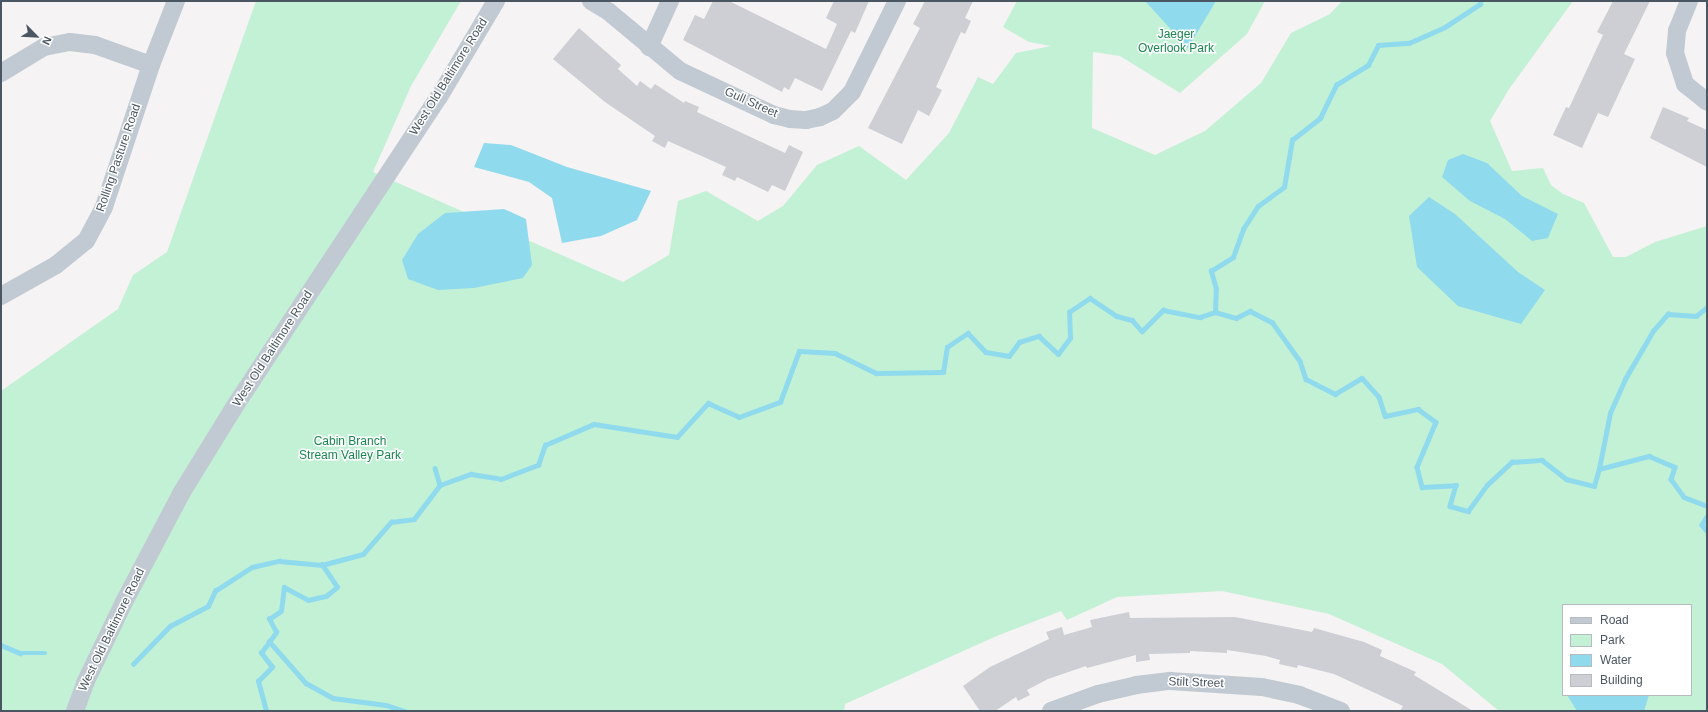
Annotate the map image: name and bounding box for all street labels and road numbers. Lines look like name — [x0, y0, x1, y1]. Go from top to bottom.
street label: West Old Baltimore Road — [407, 16, 491, 138]
street label: Gull Street — [722, 85, 780, 121]
street label: Rolling Pasture Road — [94, 102, 144, 214]
street label: West Old Baltimore Road — [230, 288, 316, 410]
street label: West Old Baltimore Road — [76, 566, 148, 694]
street label: Stilt Street — [1168, 675, 1224, 691]

